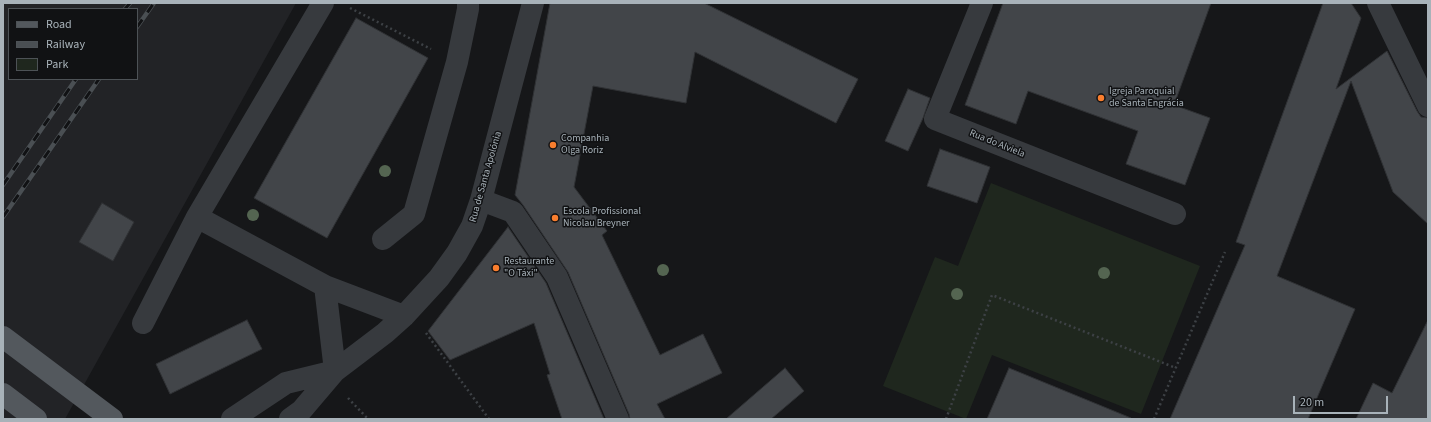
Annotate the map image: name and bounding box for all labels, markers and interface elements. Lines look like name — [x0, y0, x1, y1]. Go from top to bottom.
legend — [8, 8, 138, 80]
text: Road — [46, 16, 72, 33]
text: Railway — [46, 36, 85, 53]
text: Park — [46, 56, 68, 73]
place label: Igreja Paroquial de Santa Engrácia — [1109, 86, 1184, 110]
marker: Igreja Paroquial de Santa Engrácia — [1096, 93, 1106, 103]
street label: Rua do Alviela — [967, 127, 1027, 161]
street label: Rua de Santa Apolónia — [467, 130, 505, 224]
place label: Companhia Olga Roriz — [561, 133, 609, 156]
marker: Companhia Olga Roriz — [548, 140, 558, 150]
place label: Escola Profissional Nicolau Breyner — [563, 206, 641, 230]
marker: Escola Profissional Nicolau Breyner — [550, 213, 560, 223]
place label: Restaurante "O Táxi" — [504, 256, 554, 280]
marker: Restaurante "O Táxi" — [491, 263, 501, 273]
scale bar — [1295, 388, 1390, 414]
text: 20 m — [1300, 394, 1324, 411]

